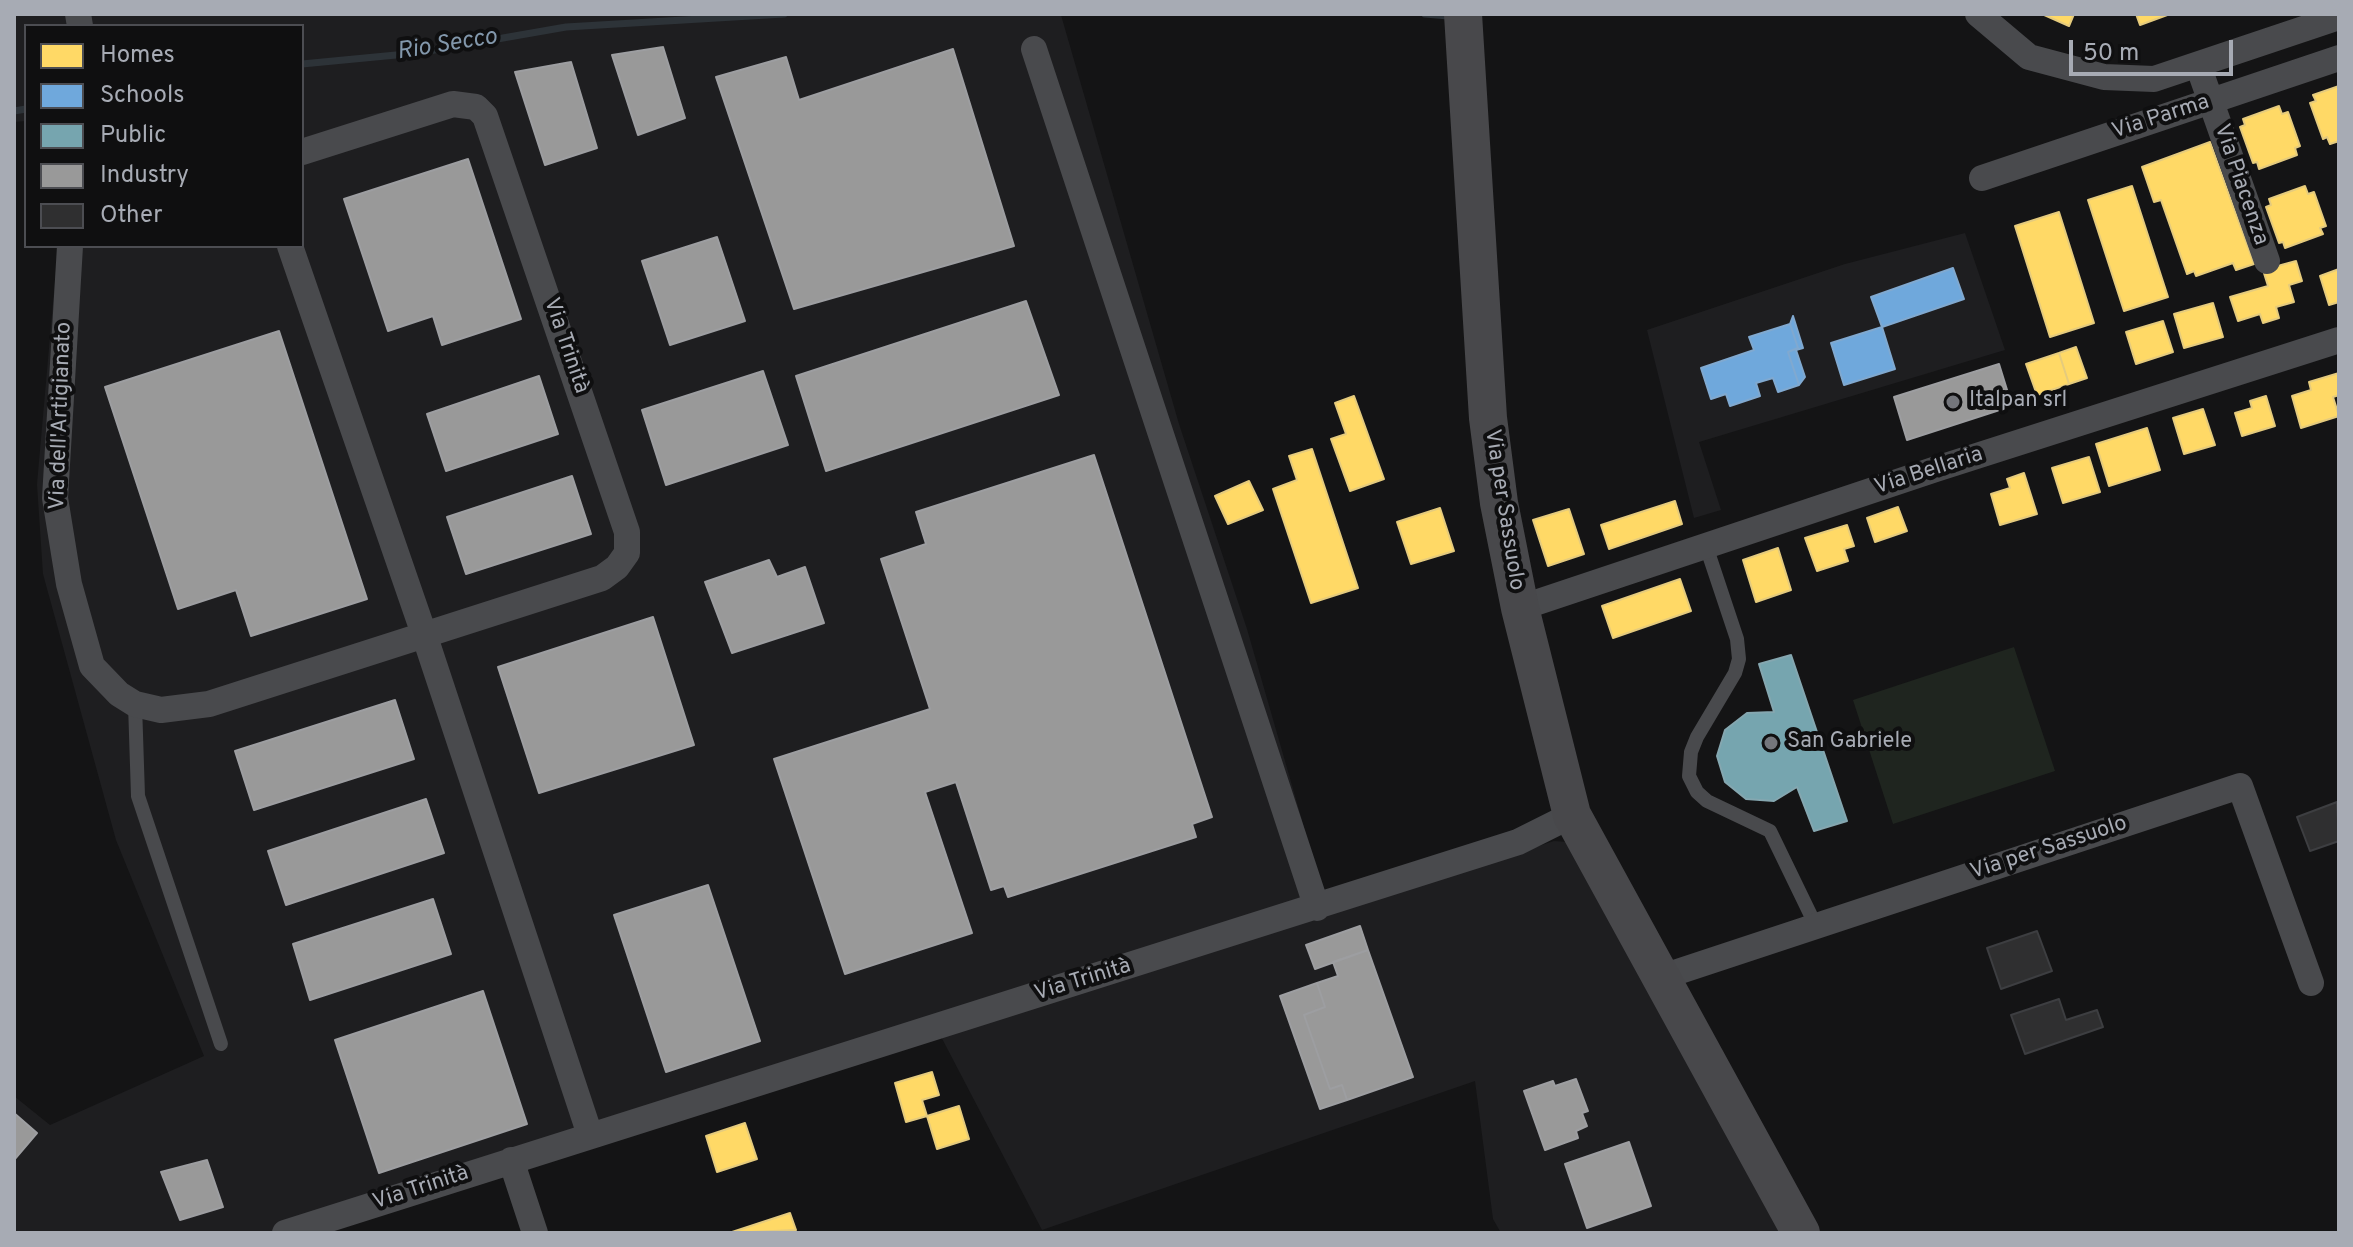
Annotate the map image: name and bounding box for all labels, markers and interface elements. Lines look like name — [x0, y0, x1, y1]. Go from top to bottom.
legend — [24, 24, 304, 248]
water label: Rio Secco — [395, 24, 499, 68]
scale bar — [2073, 24, 2237, 74]
text: 50 m — [2083, 39, 2139, 69]
text: Homes — [100, 41, 175, 71]
text: Schools — [100, 81, 185, 111]
street label: Via Parma — [2109, 90, 2213, 146]
text: Public — [100, 121, 166, 151]
street label: Via Piacenza — [2207, 121, 2273, 249]
text: Industry — [100, 161, 189, 191]
text: Other — [100, 201, 162, 231]
street label: Via Trinità — [536, 295, 594, 397]
street label: Via dell'Artigianato — [46, 321, 78, 511]
place label: Italpan srl — [1969, 389, 2067, 415]
marker: Italpan srl — [1944, 393, 1962, 411]
street label: Via per Sassuolo — [1477, 427, 1529, 593]
street label: Via Bellaria — [1872, 442, 1986, 502]
place label: San Gabriele — [1787, 730, 1912, 756]
marker: San Gabriele — [1762, 734, 1780, 752]
street label: Via per Sassuolo — [1967, 811, 2131, 887]
street label: Via Trinità — [1032, 954, 1134, 1008]
street label: Via Trinità — [370, 1161, 472, 1217]

